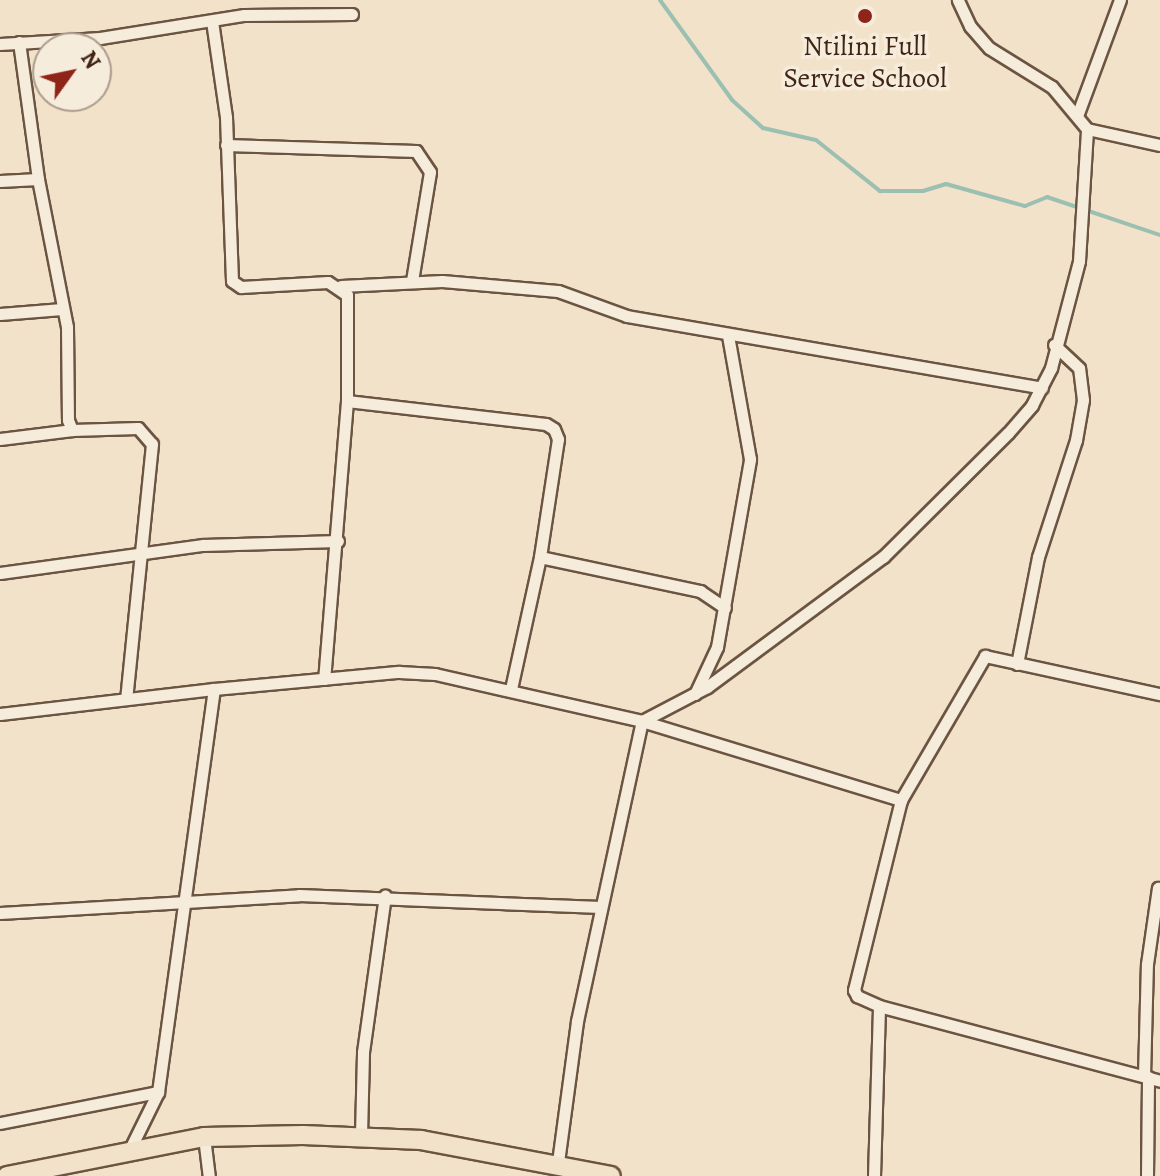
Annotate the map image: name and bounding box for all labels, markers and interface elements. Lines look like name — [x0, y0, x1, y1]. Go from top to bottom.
marker: Ntilini Full Service School — [856, 7, 874, 25]
place label: Ntilini Full Service School — [783, 29, 947, 95]
north arrow — [32, 32, 112, 112]
text: N — [74, 45, 107, 75]

